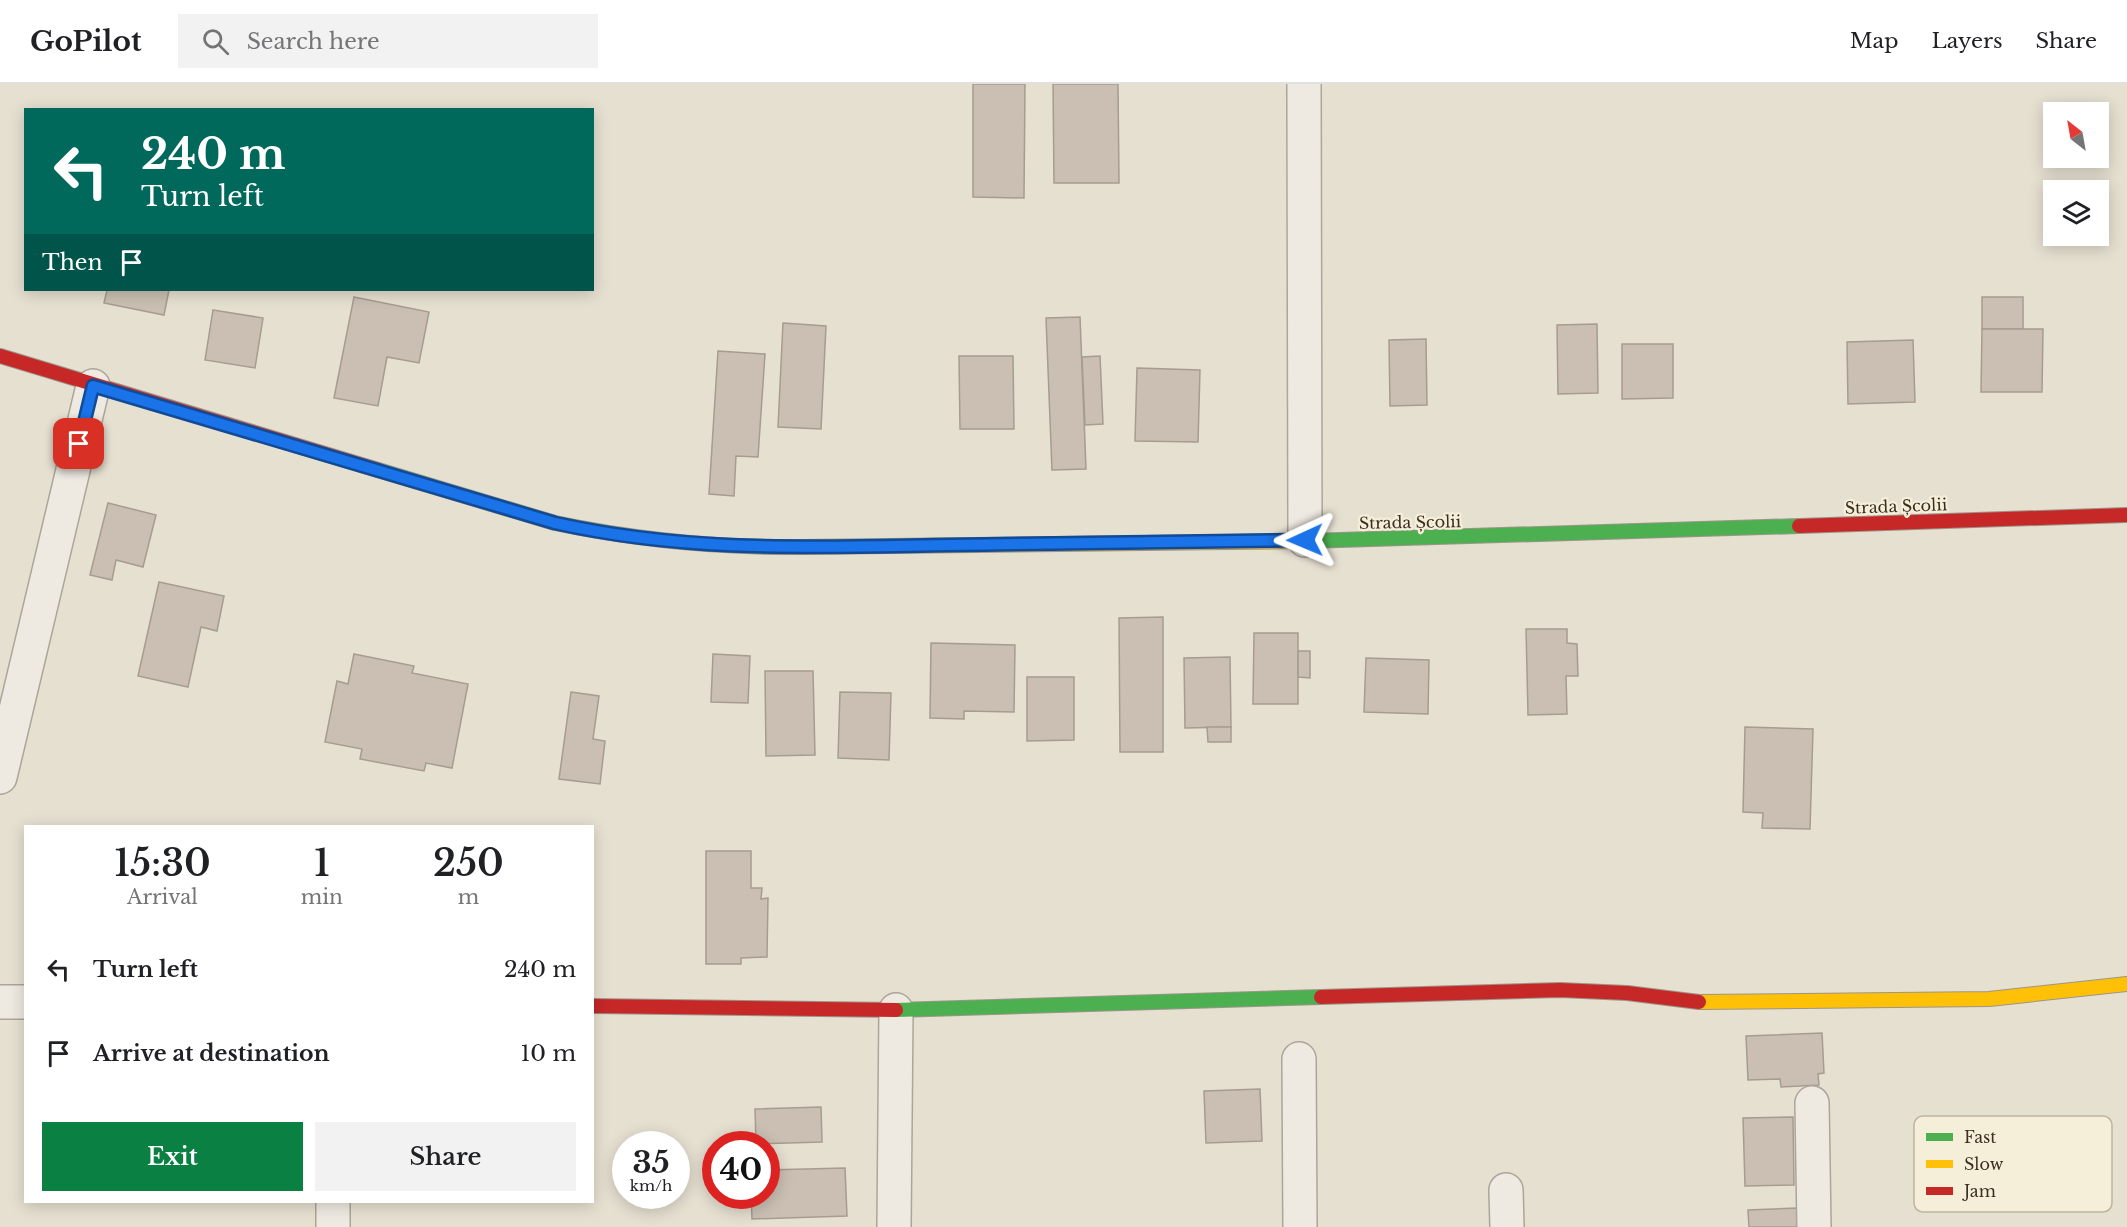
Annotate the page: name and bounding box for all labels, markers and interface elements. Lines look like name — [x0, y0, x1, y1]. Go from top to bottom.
search box — [178, 14, 598, 68]
text: GoPilot — [30, 24, 142, 59]
icon: search — [199, 25, 232, 58]
text: Search here — [247, 28, 380, 55]
text: Map — [1850, 28, 1899, 54]
text: Layers — [1932, 28, 2003, 54]
text: Share — [2036, 28, 2097, 54]
north arrow — [2043, 102, 2109, 168]
map controls — [2043, 102, 2109, 246]
text: 240 m — [141, 128, 286, 180]
icon: left — [42, 132, 120, 210]
text: Turn left — [141, 180, 264, 213]
button: layers — [2043, 180, 2109, 246]
icon: arrive — [115, 246, 148, 279]
text: Then — [42, 249, 103, 276]
pin — [53, 418, 104, 469]
icon: arrive — [62, 427, 95, 460]
street label: Strada Școlii — [1845, 494, 1948, 519]
position arrow — [1273, 508, 1337, 572]
street label: Strada Școlii — [1359, 511, 1462, 534]
text: 15:30 — [114, 841, 211, 886]
text: 1 — [314, 841, 330, 886]
text: 250 — [433, 841, 504, 886]
text: Arrival — [127, 885, 198, 909]
text: min — [301, 885, 343, 909]
text: m — [458, 885, 479, 909]
icon: left — [42, 953, 75, 986]
text: Turn left — [93, 956, 198, 983]
text: 240 m — [504, 956, 576, 983]
icon: arrive — [42, 1037, 75, 1070]
text: Arrive at destination — [93, 1040, 330, 1067]
text: 10 m — [521, 1040, 576, 1067]
legend — [1914, 1116, 2112, 1212]
button: Exit — [42, 1122, 303, 1191]
button: Share — [315, 1122, 576, 1191]
text: Fast — [1964, 1127, 1996, 1147]
speed limit sign: 40 — [702, 1131, 780, 1209]
text: 35 — [633, 1144, 669, 1181]
text: Slow — [1964, 1154, 2004, 1174]
text: km/h — [630, 1176, 672, 1195]
text: Jam — [1962, 1181, 1996, 1201]

